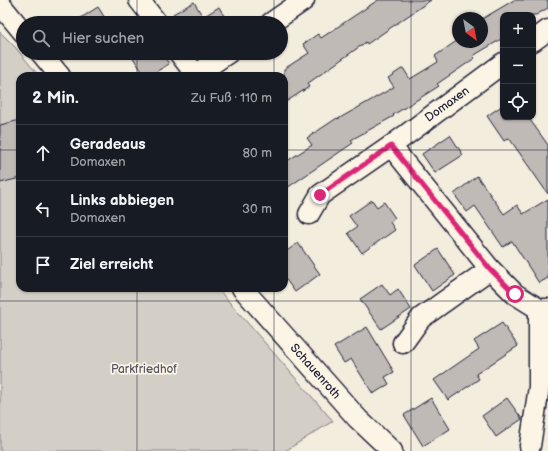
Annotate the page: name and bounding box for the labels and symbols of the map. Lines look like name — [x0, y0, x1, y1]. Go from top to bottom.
north arrow — [452, 12, 488, 48]
street label: Domaxen — [422, 83, 473, 126]
route end — [311, 186, 329, 204]
route start — [506, 285, 524, 303]
street label: Schauenroth — [287, 341, 344, 402]
park label: Parkfriedhof — [111, 362, 177, 377]

